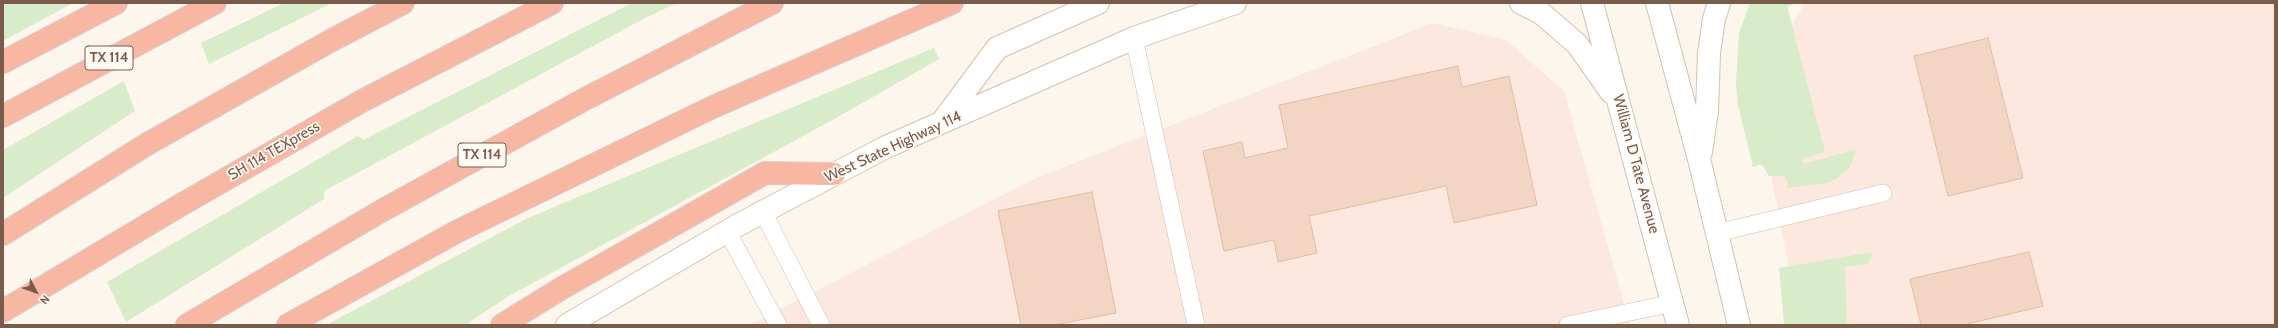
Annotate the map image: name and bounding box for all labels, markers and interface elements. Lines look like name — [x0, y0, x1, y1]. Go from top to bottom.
road number: TX 114 — [85, 46, 133, 70]
street label: William D Tate Avenue — [1609, 92, 1663, 236]
street label: West State Highway 114 — [822, 107, 964, 187]
street label: SH 114 TEXpress — [225, 118, 323, 184]
road number: TX 114 — [458, 143, 506, 167]
north arrow — [16, 272, 56, 312]
text: N — [37, 292, 53, 307]

